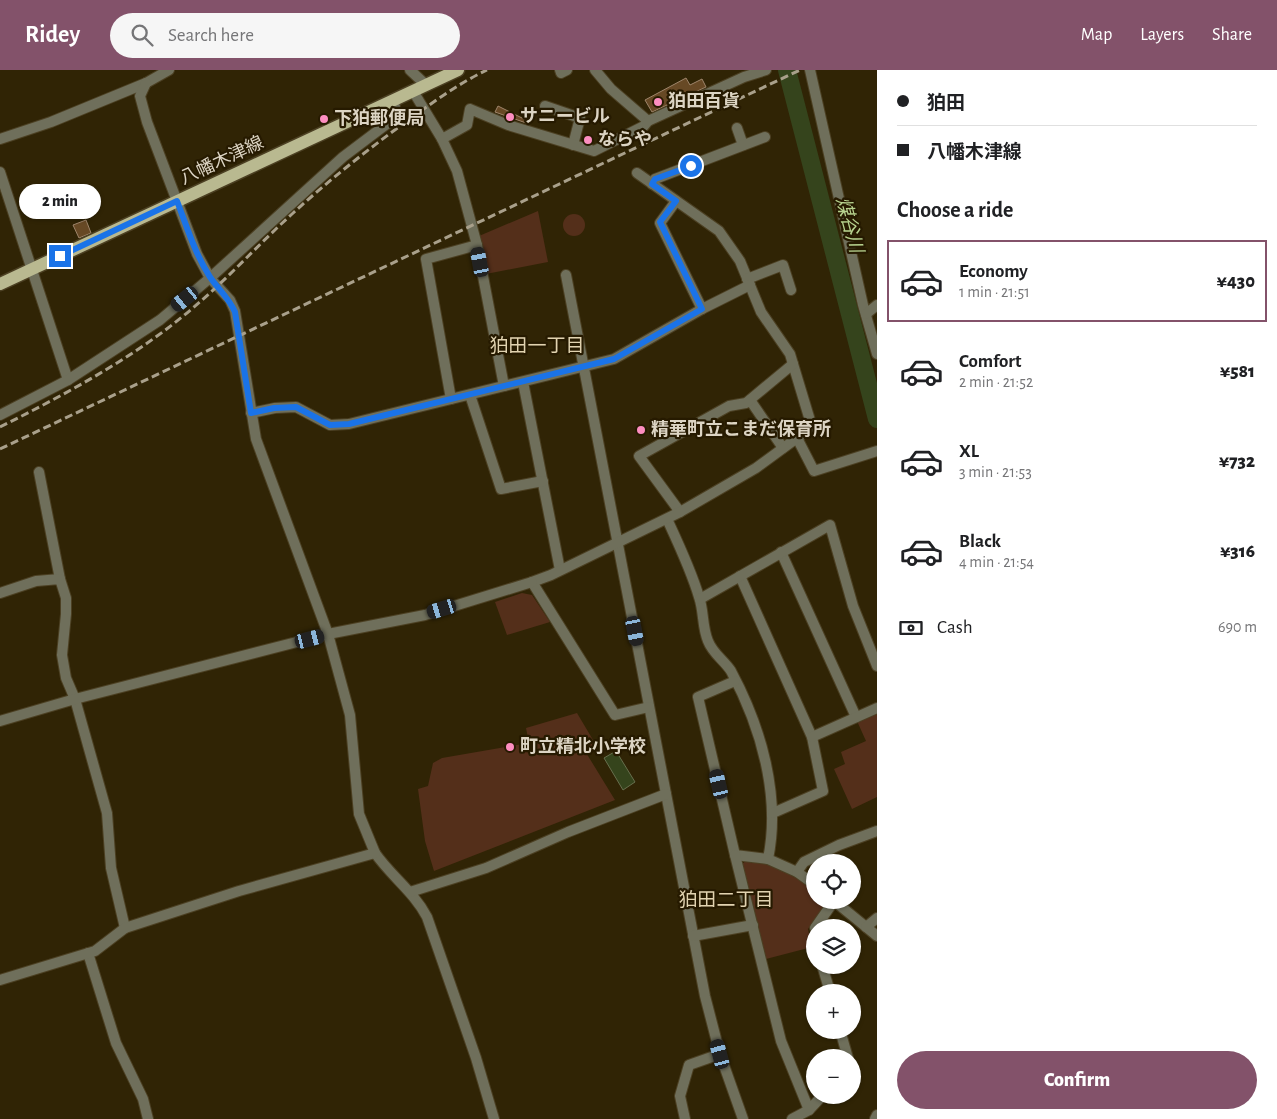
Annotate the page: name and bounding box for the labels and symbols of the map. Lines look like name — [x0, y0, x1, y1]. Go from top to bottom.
place label: 狛田百貨 — [668, 91, 740, 111]
marker: 狛田百貨 — [652, 96, 664, 108]
place label: サニービル — [520, 106, 610, 126]
place label: 下狛郵便局 — [334, 108, 424, 128]
marker: サニービル — [504, 111, 516, 123]
marker: 下狛郵便局 — [318, 113, 330, 125]
place label: ならや — [598, 130, 652, 149]
street label: 八幡木津線 — [177, 132, 267, 188]
marker: ならや — [582, 134, 594, 146]
route start — [680, 155, 702, 177]
callout: 2 min — [19, 184, 101, 218]
water label: 煤谷川 — [832, 195, 867, 257]
route end — [49, 245, 71, 267]
car — [469, 246, 490, 278]
car — [168, 284, 201, 314]
district label: 狛田一丁目 — [489, 336, 585, 356]
place label: 精華町立こまだ保育所 — [651, 419, 831, 439]
marker: 精華町立こまだ保育所 — [635, 424, 647, 436]
car — [425, 597, 458, 621]
car — [624, 615, 645, 647]
car — [293, 628, 326, 650]
place label: 町立精北小学校 — [520, 736, 646, 756]
marker: 町立精北小学校 — [504, 741, 516, 753]
car — [708, 768, 729, 800]
district label: 狛田二丁目 — [678, 890, 774, 910]
car — [708, 1038, 731, 1070]

